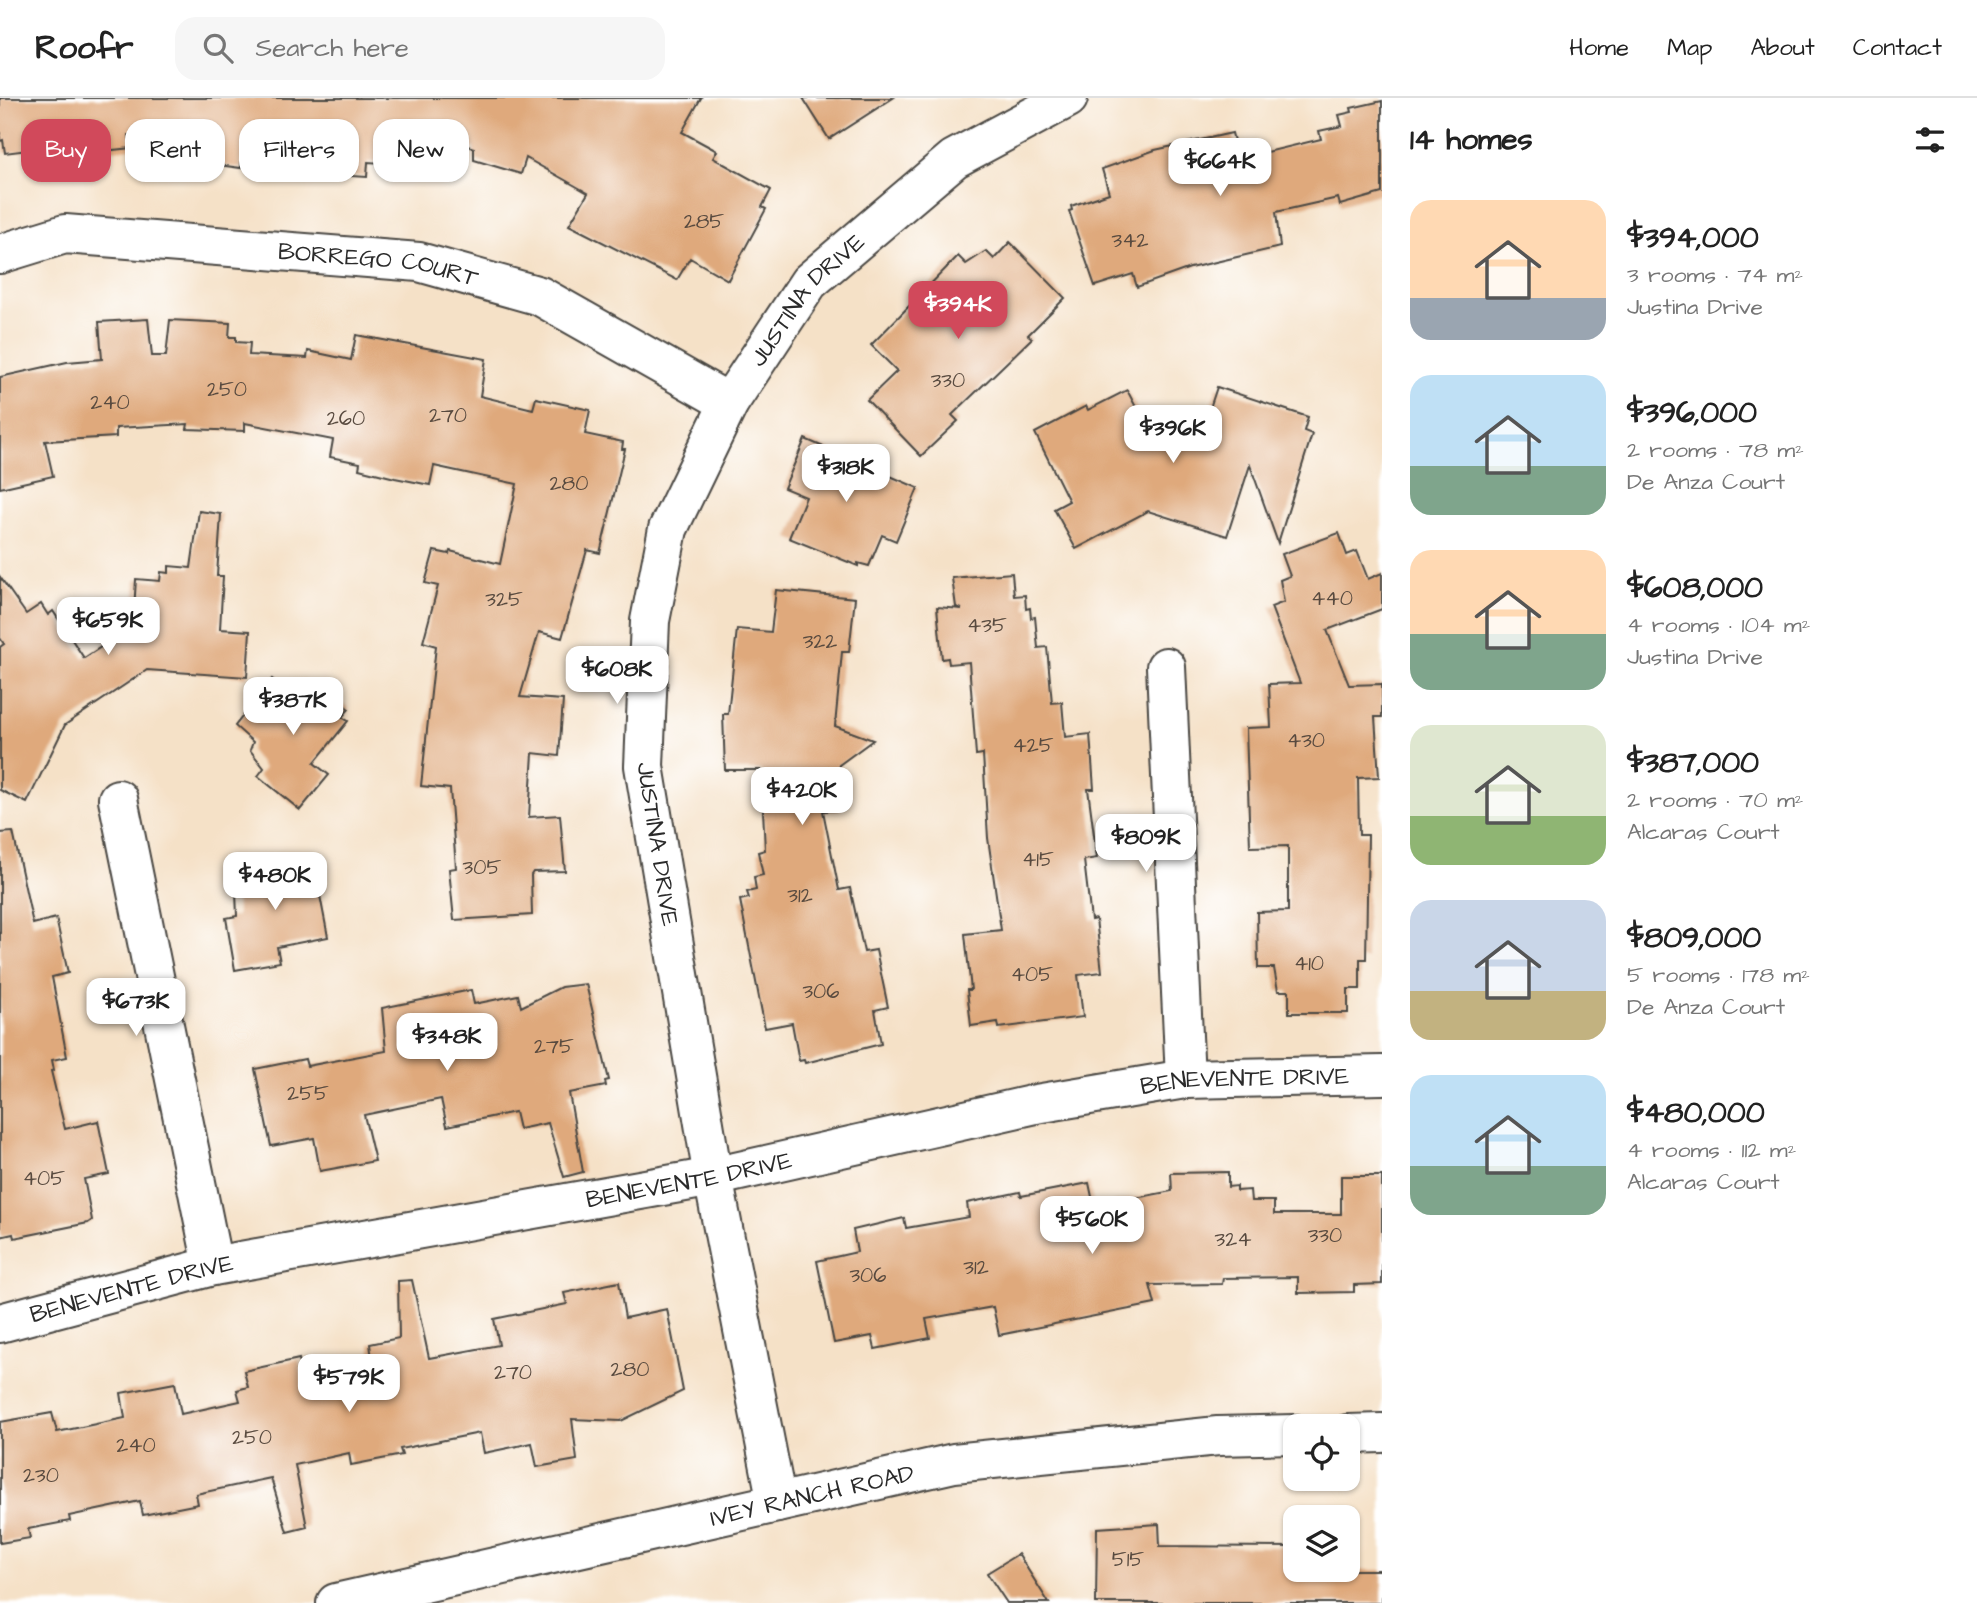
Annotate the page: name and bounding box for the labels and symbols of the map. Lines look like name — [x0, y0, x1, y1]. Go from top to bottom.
pin: $664K — [1171, 139, 1269, 198]
house number: 285 — [684, 207, 724, 236]
street label: JUSTINA DRIVE — [742, 226, 873, 373]
house number: 342 — [1112, 226, 1149, 255]
street label: BORREGO COURT — [277, 235, 482, 296]
pin: $394K — [909, 282, 1007, 341]
house number: 330 — [931, 366, 965, 395]
house number: 250 — [207, 375, 247, 404]
house number: 240 — [90, 388, 130, 417]
house number: 270 — [429, 401, 467, 430]
house number: 260 — [327, 404, 365, 433]
pin: $396K — [1124, 406, 1222, 465]
pin: $318K — [797, 444, 895, 504]
house number: 280 — [550, 469, 588, 498]
house number: 440 — [1311, 584, 1353, 613]
house number: 325 — [485, 585, 523, 614]
pin: $659K — [59, 598, 157, 657]
house number: 435 — [967, 611, 1007, 640]
house number: 322 — [803, 627, 837, 656]
pin: $608K — [568, 646, 666, 706]
pin: $387K — [244, 678, 342, 737]
house number: 430 — [1287, 726, 1325, 755]
house number: 425 — [1012, 731, 1054, 760]
street label: JUSTINA DRIVE — [627, 760, 687, 929]
pin: $420K — [753, 768, 851, 827]
pin: $809K — [1097, 814, 1195, 874]
house number: 415 — [1022, 845, 1054, 874]
pin: $480K — [226, 852, 324, 912]
house number: 305 — [463, 853, 502, 882]
house number: 312 — [787, 881, 813, 910]
house number: 410 — [1294, 949, 1324, 978]
house number: 405 — [1011, 960, 1053, 989]
house number: 306 — [802, 977, 840, 1006]
pin: $673K — [87, 978, 185, 1038]
pin: $348K — [398, 1014, 496, 1073]
house number: 275 — [534, 1032, 574, 1061]
street label: BENEVENTE DRIVE — [1138, 1060, 1349, 1104]
house number: 255 — [287, 1079, 329, 1108]
street label: BENEVENTE DRIVE — [583, 1144, 795, 1217]
house number: 405 — [23, 1164, 65, 1193]
pin: $560K — [1043, 1196, 1141, 1256]
house number: 330 — [1308, 1221, 1342, 1250]
house number: 324 — [1215, 1225, 1252, 1254]
street label: BENEVENTE DRIVE — [26, 1247, 236, 1332]
house number: 312 — [963, 1253, 989, 1282]
house number: 306 — [849, 1261, 887, 1290]
pin: $579K — [300, 1354, 398, 1414]
house number: 280 — [611, 1355, 649, 1384]
house number: 270 — [494, 1358, 532, 1387]
house number: 250 — [232, 1423, 272, 1452]
house number: 240 — [116, 1431, 156, 1460]
street label: IVEY RANCH ROAD — [707, 1457, 917, 1536]
house number: 230 — [23, 1461, 59, 1490]
house number: 515 — [1112, 1545, 1144, 1574]

